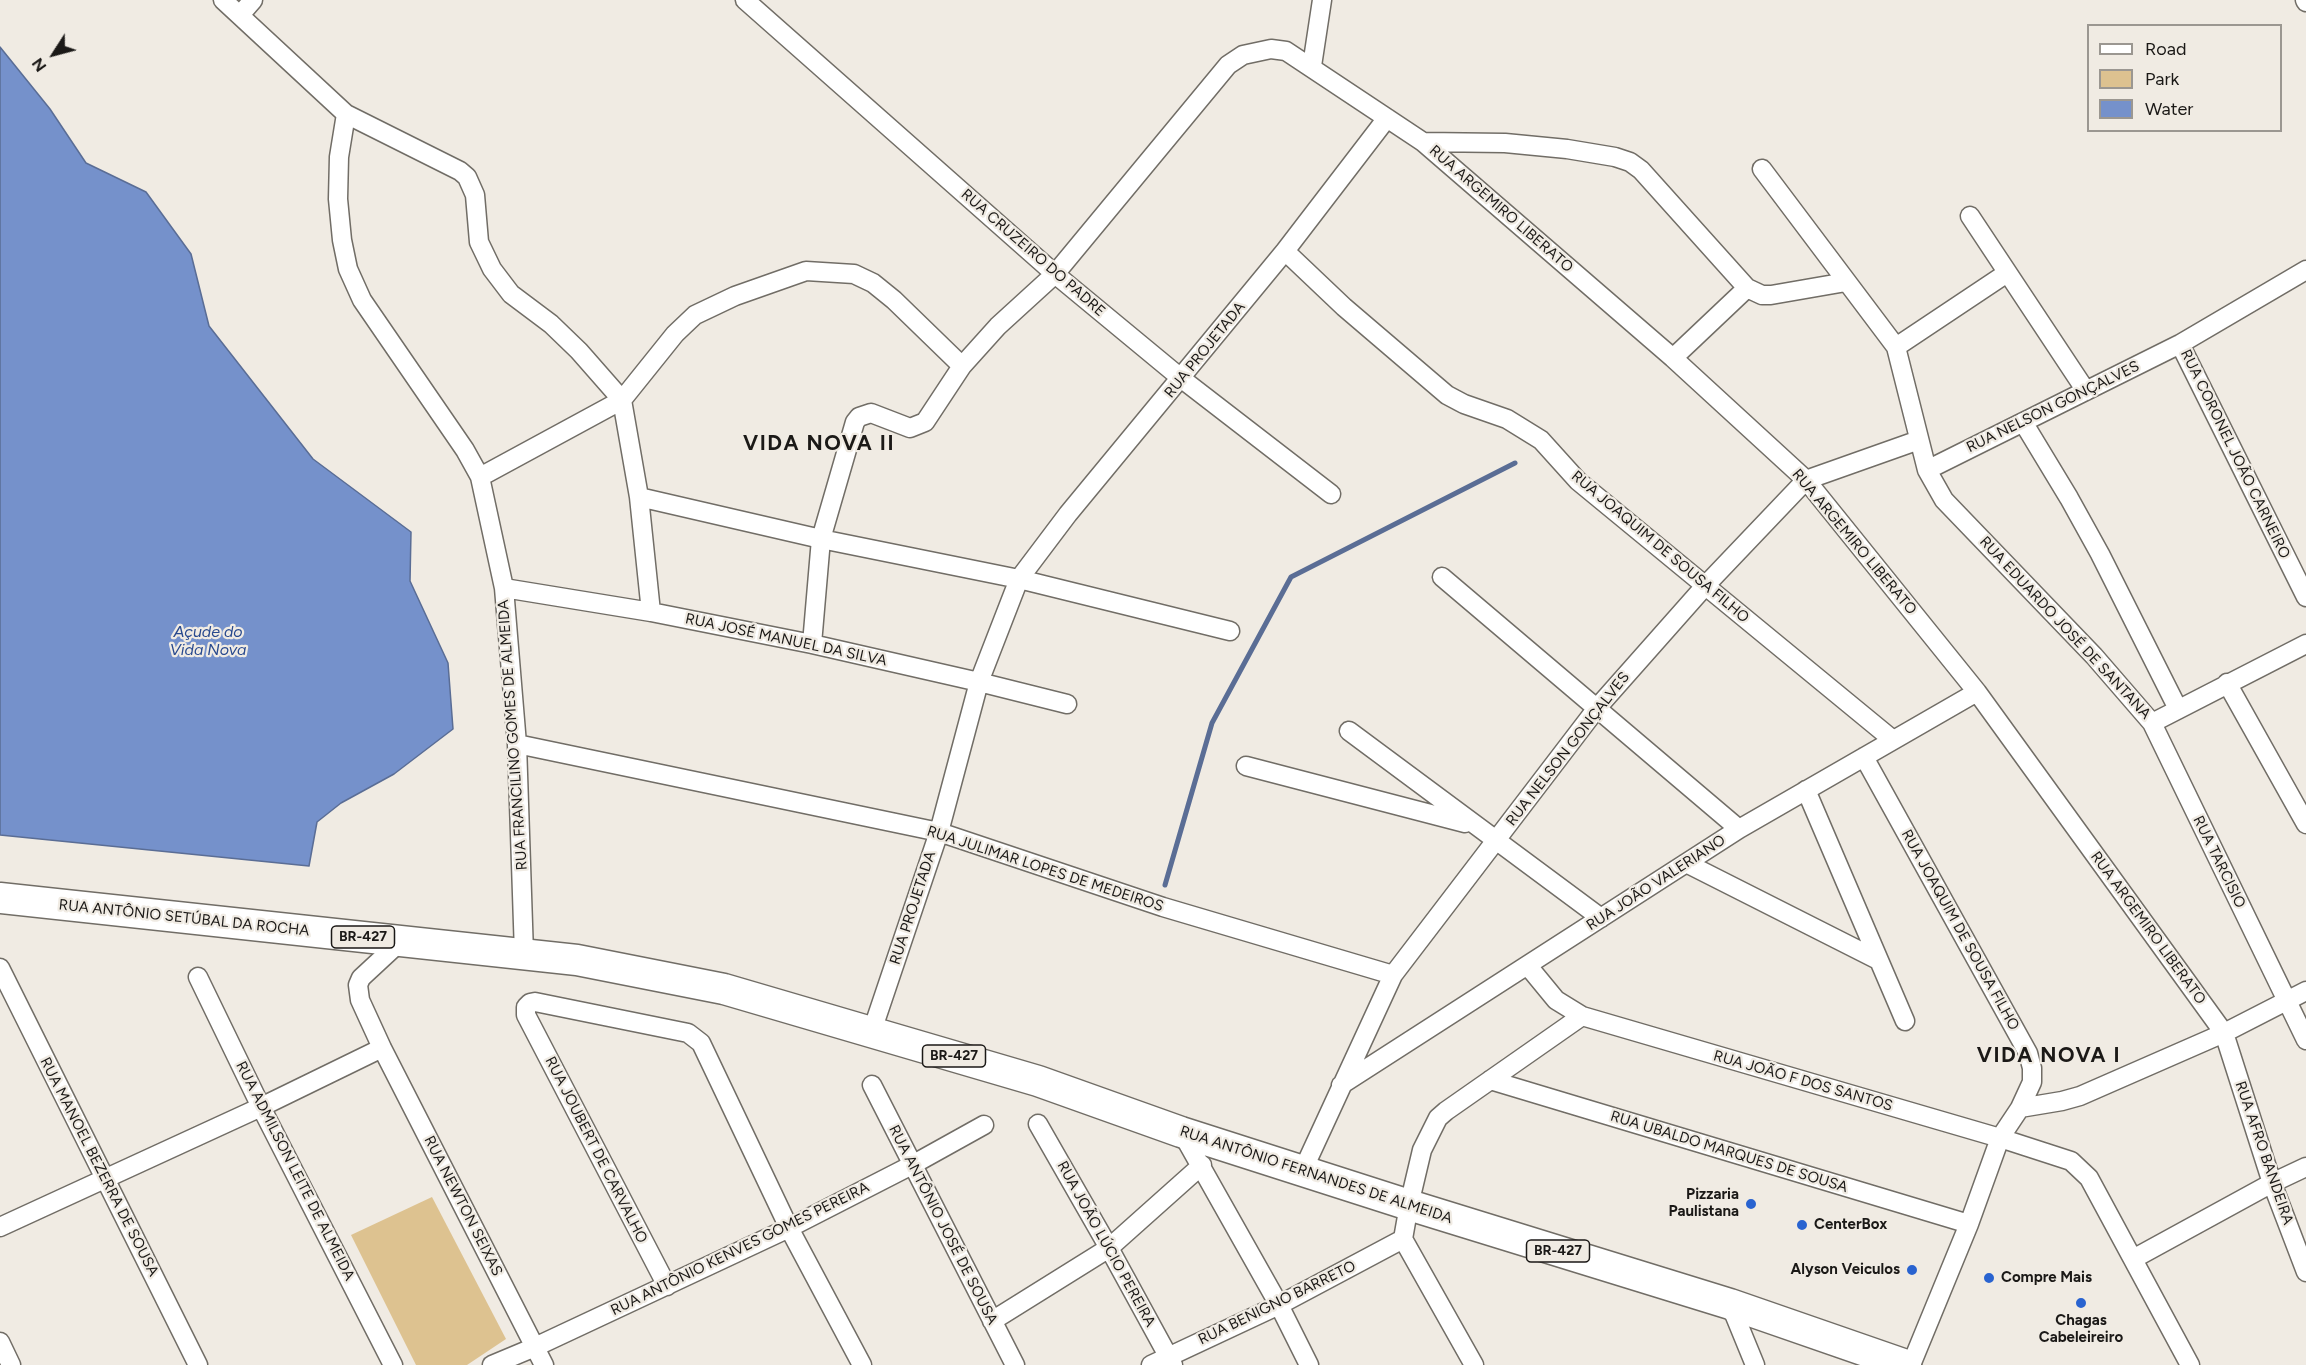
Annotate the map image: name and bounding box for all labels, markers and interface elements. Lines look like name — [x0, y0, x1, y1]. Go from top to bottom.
north arrow — [24, 24, 84, 84]
legend — [2087, 24, 2282, 132]
text: Road — [2145, 38, 2186, 60]
text: N — [28, 54, 50, 75]
text: Park — [2145, 68, 2179, 90]
text: Water — [2145, 98, 2193, 120]
street label: RUA ARGEMIRO LIBERATO — [1426, 142, 1576, 276]
street label: RUA CRUZEIRO DO PADRE — [957, 186, 1109, 320]
street label: RUA PROJETADA — [1161, 298, 1249, 402]
street label: RUA CORONEL JOÃO CARNEIRO — [2176, 347, 2294, 561]
street label: RUA NELSON GONÇALVES — [1964, 357, 2142, 457]
district label: VIDA NOVA II — [743, 431, 895, 457]
street label: RUA ARGEMIRO LIBERATO — [1788, 466, 1920, 618]
street label: RUA JOAQUIM DE SOUSA FILHO — [1567, 467, 1753, 627]
street label: RUA EDUARDO JOSÉ DE SANTANA — [1976, 533, 2154, 723]
street label: RUA FRANCILINO GOMES DE ALMEIDA — [495, 599, 531, 871]
street label: RUA JOSÉ MANUEL DA SILVA — [684, 610, 888, 670]
water label: Açude do Vida Nova — [170, 622, 246, 660]
street label: RUA NELSON GONÇALVES — [1502, 669, 1634, 829]
street label: RUA TARCISIO — [2189, 813, 2249, 911]
street label: RUA JULIMAR LOPES DE MEDEIROS — [924, 822, 1166, 916]
street label: RUA JOAQUIM DE SOUSA FILHO — [1897, 827, 2023, 1033]
street label: RUA JOÃO VALERIANO — [1583, 831, 1729, 935]
street label: RUA ARGEMIRO LIBERATO — [2087, 848, 2209, 1008]
street label: RUA PROJETADA — [886, 849, 940, 967]
street label: RUA ANTÔNIO SETÚBAL DA ROCHA — [58, 896, 310, 940]
road number: BR-427 — [332, 926, 394, 948]
district label: VIDA NOVA I — [1977, 1043, 2121, 1069]
road number: BR-427 — [922, 1045, 986, 1067]
street label: RUA JOÃO F DOS SANTOS — [1711, 1047, 1895, 1115]
street label: RUA JOUBERT DE CARVALHO — [541, 1054, 651, 1246]
street label: RUA MANOEL BEZERRA DE SOUSA — [36, 1055, 162, 1279]
street label: RUA ADMILSON LEITE DE ALMEIDA — [232, 1058, 358, 1284]
street label: RUA AFRO BANDEIRA — [2231, 1079, 2297, 1227]
street label: RUA UBALDO MARQUES DE SOUSA — [1608, 1107, 1850, 1197]
street label: RUA ANTÔNIO JOSÉ DE SOUSA — [885, 1122, 1001, 1328]
street label: RUA ANTÔNIO FERNANDES DE ALMEIDA — [1177, 1122, 1455, 1228]
street label: RUA NEWTON SEIXAS — [420, 1133, 506, 1279]
street label: RUA JOÃO LÚCIO PEREIRA — [1053, 1158, 1159, 1330]
street label: RUA ANTÔNIO KENVES GOMES PEREIRA — [608, 1178, 872, 1320]
place label: Pizzaria Paulistana — [1669, 1186, 1739, 1221]
marker: Pizzaria Paulistana — [1744, 1197, 1758, 1211]
place label: CenterBox — [1814, 1216, 1887, 1234]
marker: CenterBox — [1795, 1218, 1809, 1232]
road number: BR-427 — [1526, 1240, 1590, 1262]
street label: RUA BENIGNO BARRETO — [1195, 1257, 1359, 1349]
place label: Alyson Veiculos — [1791, 1261, 1900, 1279]
marker: Alyson Veiculos — [1905, 1263, 1919, 1277]
place label: Compre Mais — [2001, 1269, 2092, 1287]
marker: Compre Mais — [1982, 1271, 1996, 1285]
marker: Chagas Cabeleireiro — [2074, 1296, 2088, 1310]
place label: Chagas Cabeleireiro — [2039, 1312, 2123, 1347]

